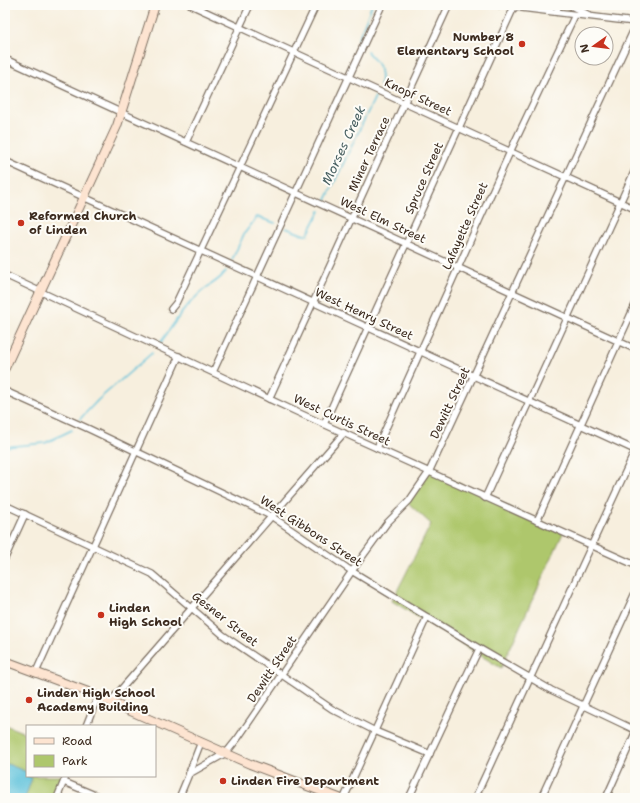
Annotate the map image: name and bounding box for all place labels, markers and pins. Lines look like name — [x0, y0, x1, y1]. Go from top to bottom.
place label: Number 8 Elementary School — [397, 29, 514, 59]
marker: Number 8 Elementary School — [517, 39, 527, 49]
place label: Reformed Church of Linden — [29, 208, 137, 238]
marker: Reformed Church of Linden — [16, 218, 26, 228]
place label: Linden High School — [109, 600, 182, 630]
marker: Linden High School — [96, 610, 106, 620]
place label: Linden High School Academy Building — [37, 685, 155, 715]
marker: Linden High School Academy Building — [24, 695, 34, 705]
place label: Linden Fire Department — [231, 773, 379, 789]
marker: Linden Fire Department — [218, 776, 228, 786]

